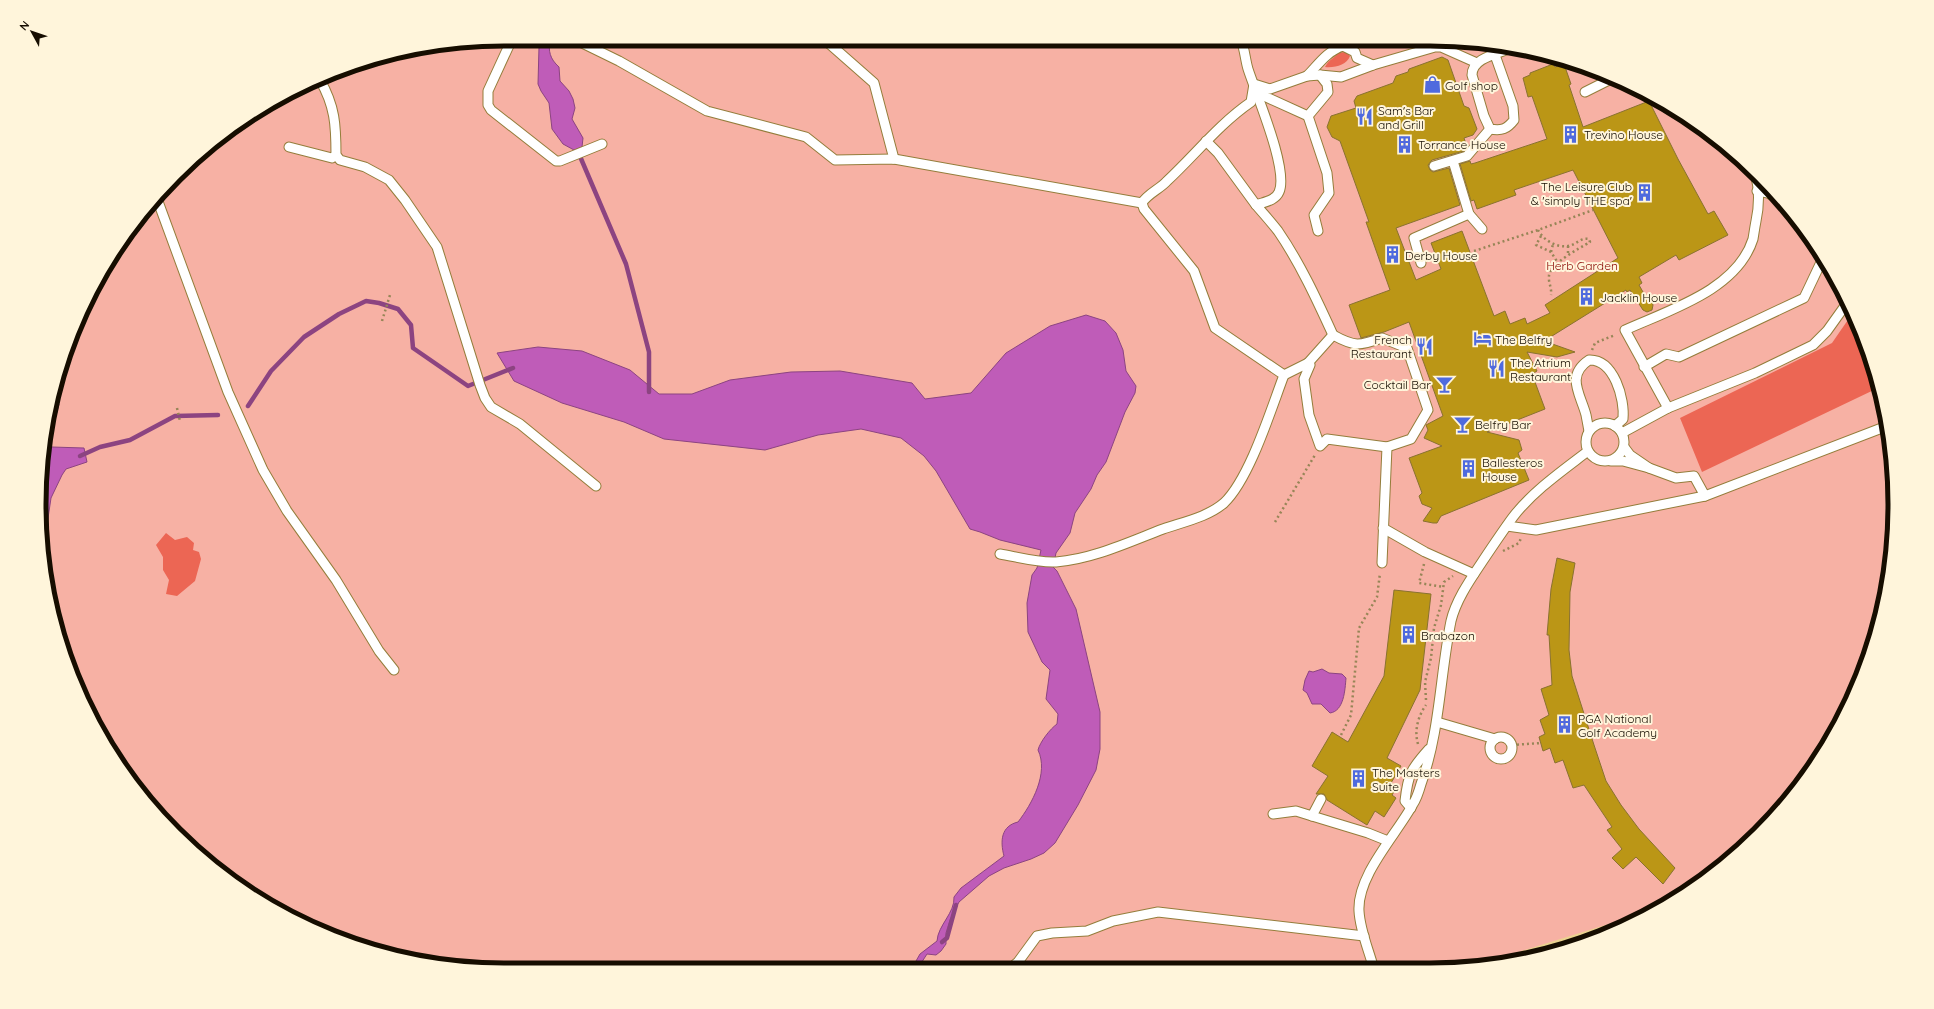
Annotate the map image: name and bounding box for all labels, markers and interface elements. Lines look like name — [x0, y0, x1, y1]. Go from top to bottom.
north arrow — [12, 12, 52, 52]
text: N — [16, 18, 32, 33]
shop icon: Golf shop — [1422, 75, 1442, 95]
place label: Golf shop — [1445, 78, 1498, 93]
place label: Sam's Bar and Grill — [1378, 103, 1434, 132]
restaurant icon: Sam's Bar and Grill — [1355, 107, 1375, 127]
building icon: Trevino House — [1561, 124, 1581, 144]
place label: Trevino House — [1584, 127, 1663, 142]
building icon: Torrance House — [1395, 134, 1415, 154]
place label: Torrance House — [1418, 137, 1506, 152]
place label: The Leisure Club & 'simply THE spa' — [1531, 179, 1632, 208]
building icon: The Leisure Club & 'simply THE spa' — [1635, 183, 1655, 203]
building icon: Derby House — [1382, 245, 1402, 265]
place label: Derby House — [1405, 248, 1478, 263]
park label: Herb Garden — [1546, 258, 1618, 273]
building icon: Jacklin House — [1577, 287, 1597, 307]
place label: Jacklin House — [1600, 290, 1678, 305]
hotel icon: The Belfry — [1472, 329, 1492, 349]
place label: French Restaurant — [1351, 332, 1412, 361]
place label: The Belfry — [1495, 332, 1552, 347]
restaurant icon: French Restaurant — [1415, 336, 1435, 356]
place label: The Atrium Restaurant — [1510, 355, 1571, 384]
restaurant icon: The Atrium Restaurant — [1487, 359, 1507, 379]
bar icon: Cocktail Bar — [1434, 374, 1454, 394]
place label: Cocktail Bar — [1364, 377, 1431, 392]
bar icon: Belfry Bar — [1452, 414, 1472, 434]
place label: Belfry Bar — [1475, 417, 1531, 432]
place label: Ballesteros House — [1482, 455, 1543, 484]
building icon: Ballesteros House — [1459, 459, 1479, 479]
building icon: Brabazon — [1398, 625, 1418, 645]
place label: Brabazon — [1421, 628, 1475, 643]
place label: PGA National Golf Academy — [1578, 711, 1657, 740]
building icon: PGA National Golf Academy — [1555, 715, 1575, 735]
place label: The Masters Suite — [1372, 765, 1440, 794]
building icon: The Masters Suite — [1349, 769, 1369, 789]

